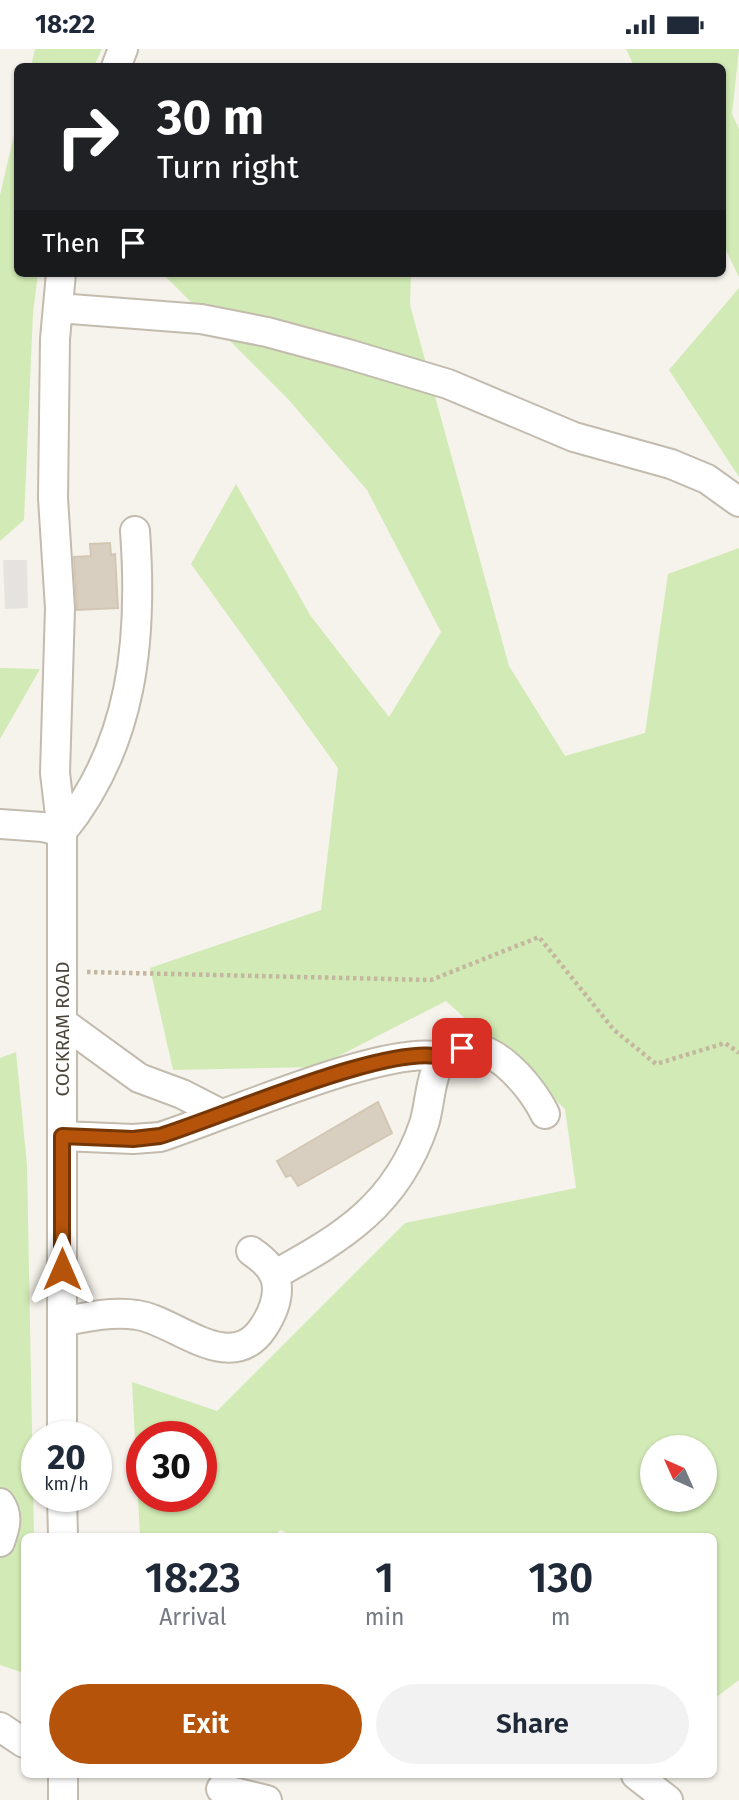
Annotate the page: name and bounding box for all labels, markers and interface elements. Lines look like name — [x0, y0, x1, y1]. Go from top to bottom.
text: 18:22 — [35, 9, 95, 40]
text: 30 m — [157, 88, 264, 147]
icon: right — [42, 91, 133, 182]
text: Turn right — [157, 148, 299, 186]
icon: arrive — [114, 224, 152, 262]
text: Then — [42, 228, 100, 259]
street label: COCKRAM ROAD — [51, 962, 74, 1096]
pin — [432, 1018, 492, 1078]
icon: arrive — [443, 1029, 481, 1067]
position arrow — [25, 1232, 99, 1306]
speed limit sign: 30 — [126, 1421, 217, 1512]
north arrow — [640, 1435, 718, 1512]
map controls — [640, 1435, 717, 1512]
text: 20 — [47, 1436, 86, 1478]
text: km/h — [44, 1473, 89, 1495]
text: 18:23 — [145, 1553, 241, 1603]
text: 1 — [375, 1553, 394, 1603]
text: 130 — [528, 1553, 593, 1603]
text: Arrival — [159, 1603, 227, 1631]
text: min — [365, 1603, 404, 1631]
text: m — [551, 1603, 571, 1631]
button: Exit — [49, 1684, 362, 1764]
button: Share — [376, 1684, 689, 1764]

